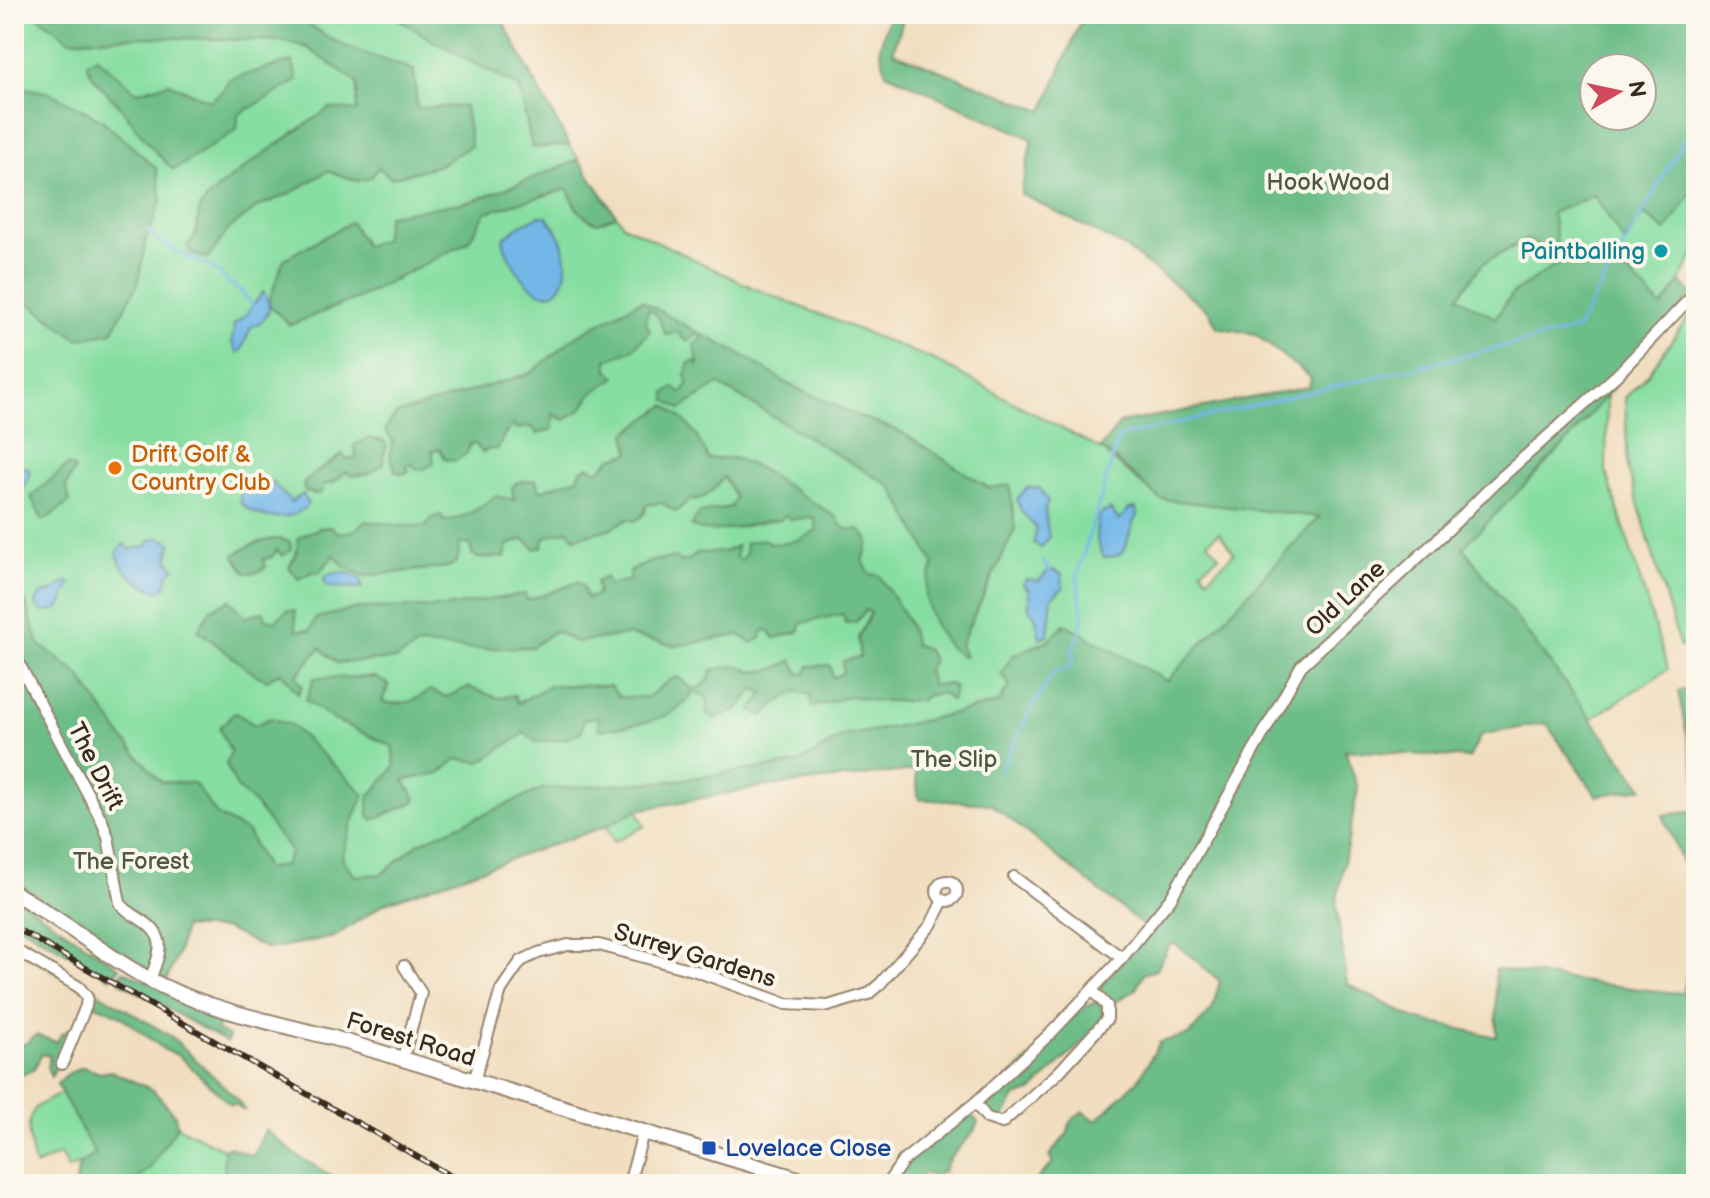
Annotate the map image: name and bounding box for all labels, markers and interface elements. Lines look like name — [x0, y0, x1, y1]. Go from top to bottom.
north arrow — [1578, 52, 1658, 132]
text: N — [1622, 79, 1651, 99]
park label: Hook Wood — [1266, 168, 1390, 197]
place label: Paintballing — [1520, 237, 1645, 266]
marker: Paintballing — [1652, 242, 1670, 260]
place label: Drift Golf & Country Club — [131, 440, 271, 497]
marker: Drift Golf & Country Club — [106, 459, 124, 477]
street label: Old Lane — [1300, 554, 1391, 642]
street label: The Drift — [61, 718, 130, 815]
park label: The Slip — [911, 745, 997, 774]
park label: The Forest — [73, 847, 190, 876]
street label: Surrey Gardens — [610, 917, 779, 994]
street label: Forest Road — [343, 1006, 479, 1073]
place label: Lovelace Close — [725, 1134, 891, 1163]
marker: Lovelace Close — [700, 1139, 718, 1157]

